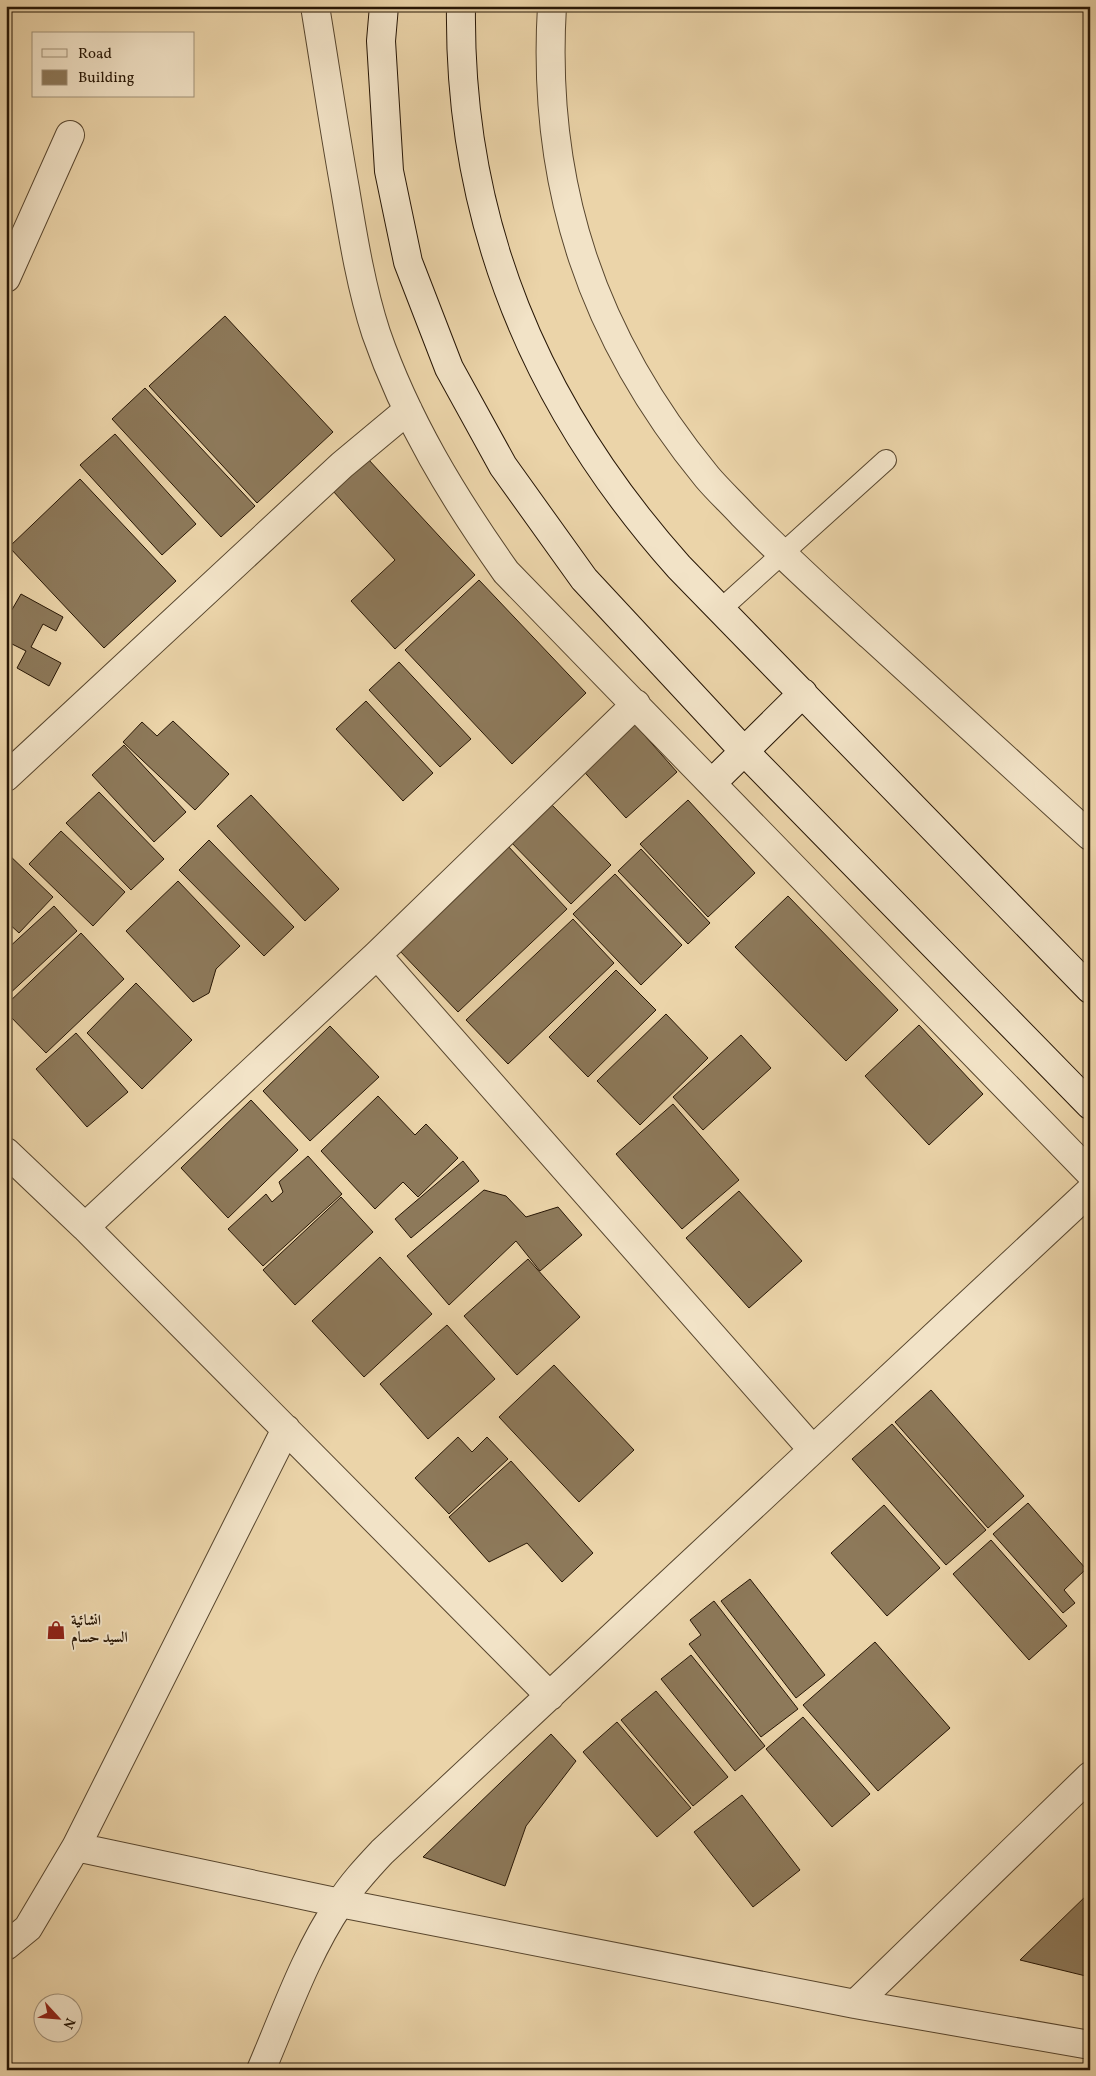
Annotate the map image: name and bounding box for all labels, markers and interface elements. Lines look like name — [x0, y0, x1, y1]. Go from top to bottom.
legend — [32, 32, 195, 98]
text: Road — [78, 44, 112, 65]
text: Building — [78, 68, 135, 89]
place label: انشائية السيد حسام — [71, 1611, 128, 1650]
shop icon: انشائية السيد حسام — [45, 1619, 67, 1641]
north arrow — [32, 1994, 82, 2044]
text: N — [58, 2014, 79, 2032]

